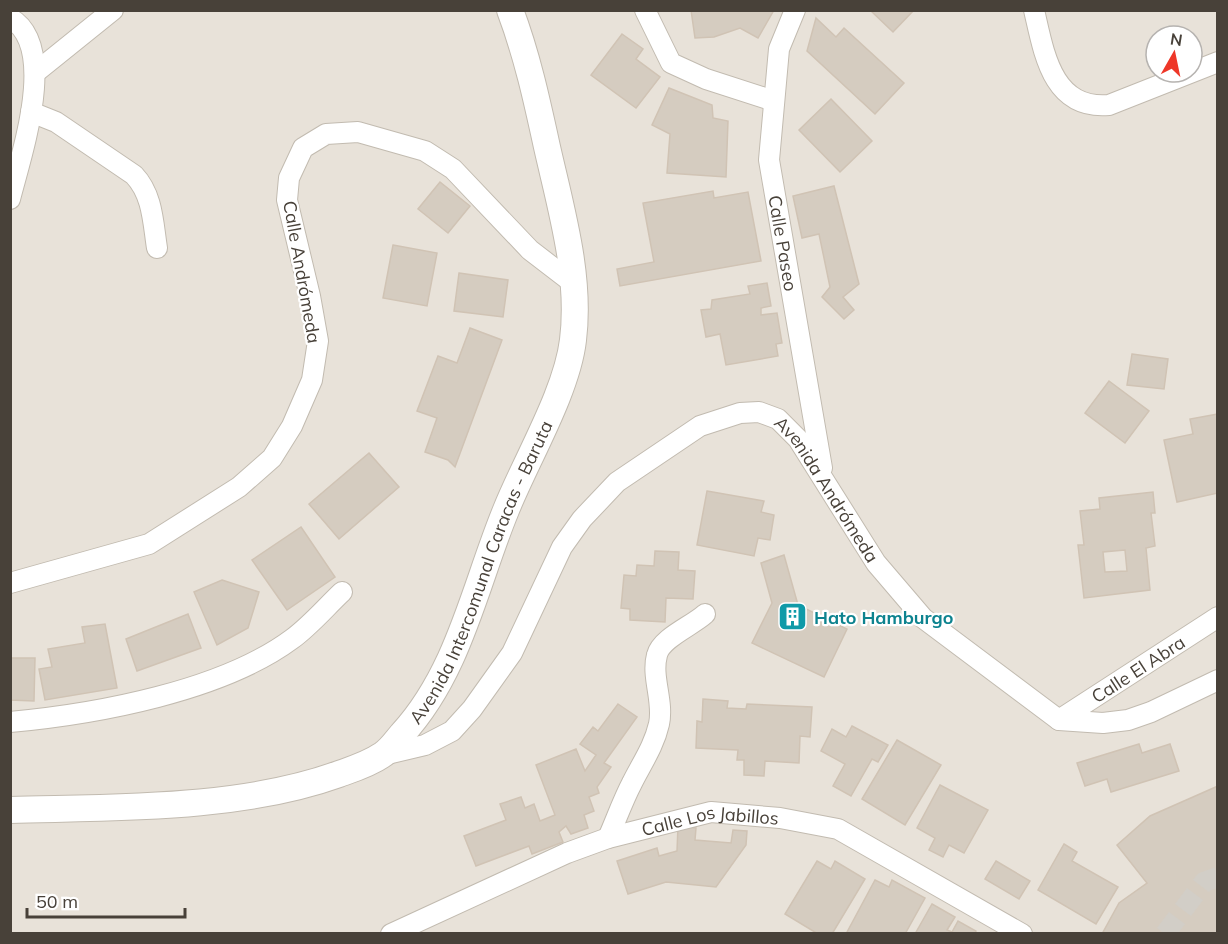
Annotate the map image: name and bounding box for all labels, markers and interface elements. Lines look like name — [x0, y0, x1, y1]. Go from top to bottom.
north arrow — [1144, 24, 1204, 84]
text: N — [1169, 28, 1184, 50]
street label: Calle Paseo — [764, 193, 803, 293]
street label: Calle Andrómeda — [278, 199, 326, 345]
street label: Avenida Andrómeda — [770, 411, 884, 567]
street label: Avenida Intercomunal Caracas - Baruta — [404, 417, 557, 728]
building icon: Hato Hamburgo — [777, 601, 809, 633]
place label: Hato Hamburgo — [814, 606, 953, 629]
street label: Calle El Abra — [1087, 630, 1189, 708]
street label: Calle Los Jabillos — [639, 800, 780, 841]
scale bar — [27, 881, 184, 919]
text: 50 m — [36, 890, 78, 913]

